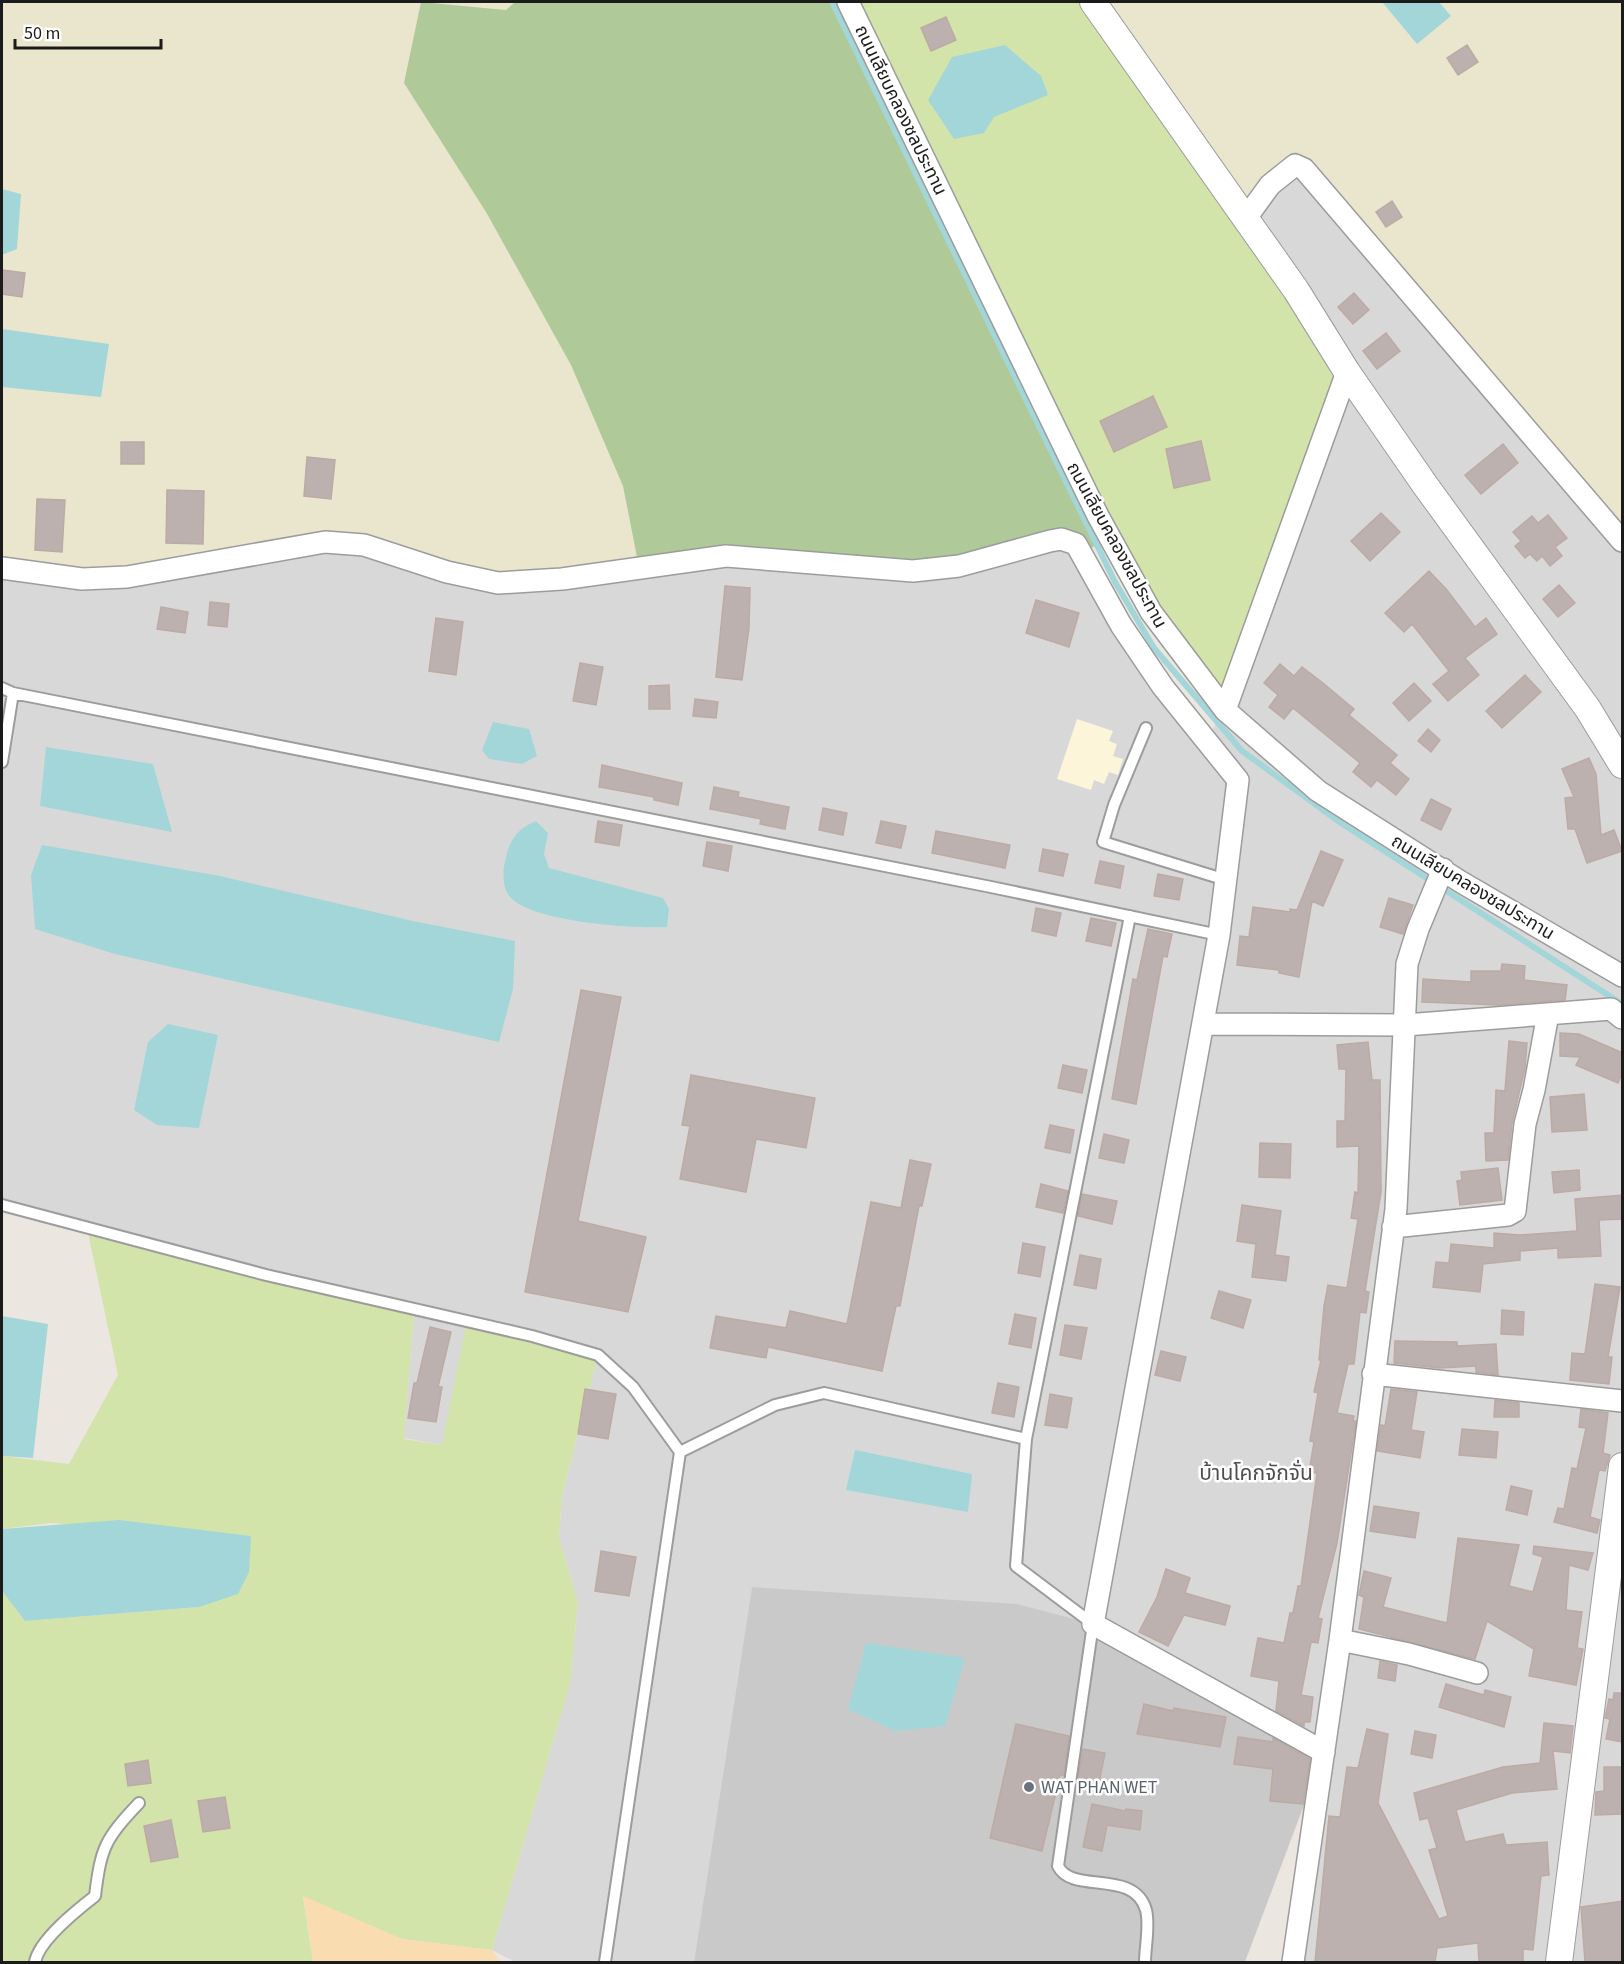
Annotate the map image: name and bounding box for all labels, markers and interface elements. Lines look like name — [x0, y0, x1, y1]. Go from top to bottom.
scale bar — [15, 12, 160, 50]
text: 50 m — [24, 21, 60, 46]
street label: ถนนเลียบคลองชลประทาน — [848, 21, 953, 199]
street label: ถนนเลียบคลองชลประทาน — [1060, 458, 1173, 633]
street label: ถนนเลียบคลองชลประทาน — [1386, 829, 1559, 946]
district label: บ้านโคกจักจั่น — [1199, 1458, 1313, 1488]
place label: WAT PHAN WET — [1041, 1775, 1158, 1800]
marker: WAT PHAN WET — [1022, 1780, 1036, 1794]

